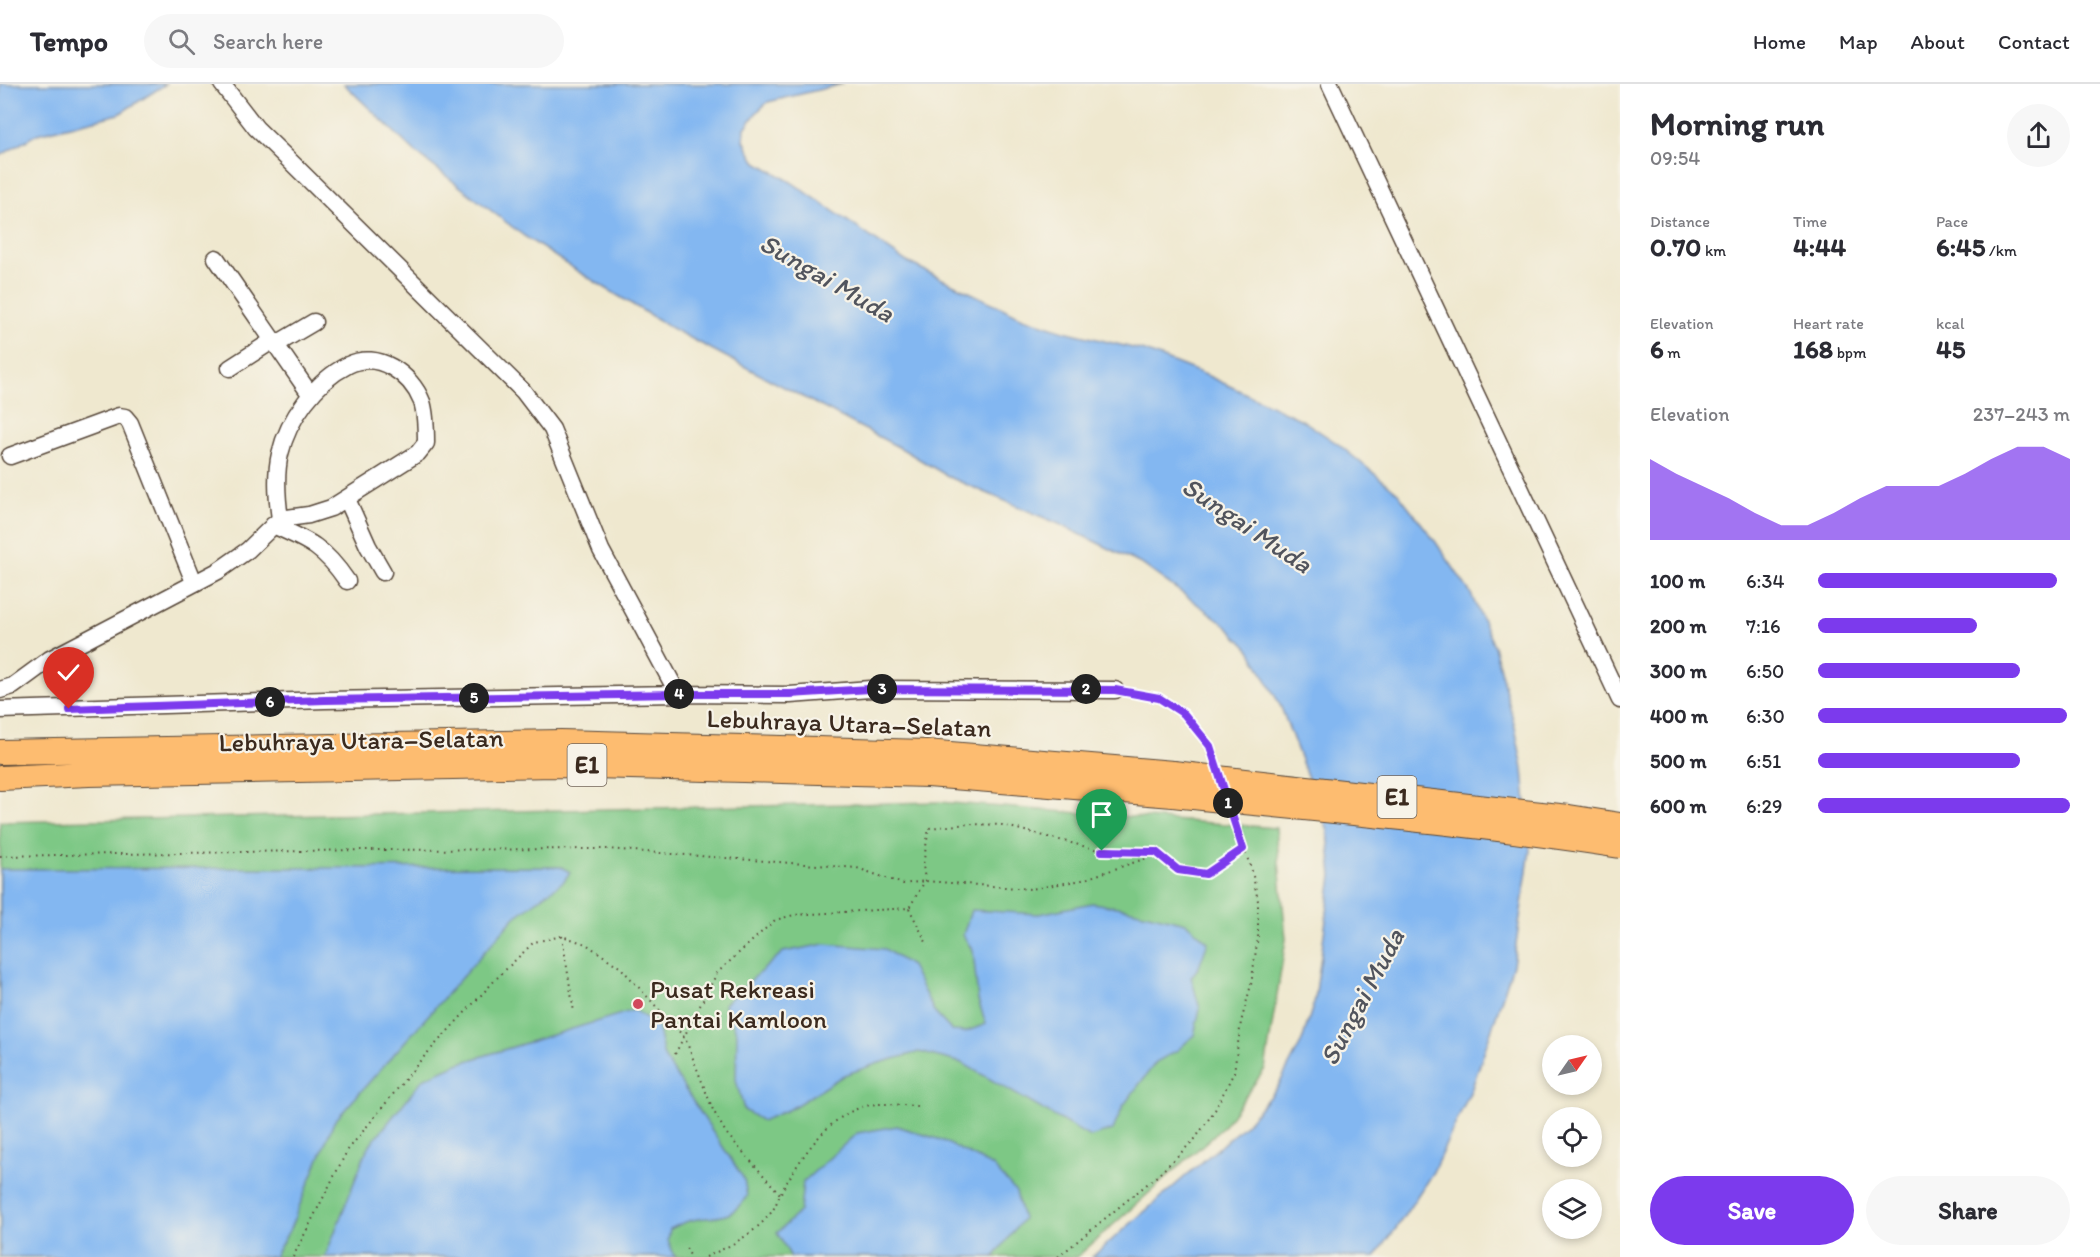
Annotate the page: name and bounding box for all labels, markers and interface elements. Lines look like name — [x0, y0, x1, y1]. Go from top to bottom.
search box — [144, 14, 564, 68]
text: Tempo — [30, 24, 108, 58]
icon: search — [165, 25, 198, 58]
text: Search here — [213, 28, 323, 55]
text: Home — [1753, 29, 1806, 54]
text: Map — [1839, 29, 1878, 54]
text: About — [1911, 29, 1965, 54]
text: Contact — [1998, 29, 2070, 54]
text: Morning run — [1650, 104, 1825, 143]
button: share — [2007, 104, 2070, 167]
text: 09:54 — [1650, 146, 1700, 170]
text: Distance — [1650, 212, 1710, 231]
text: Time — [1793, 212, 1827, 231]
text: Pace — [1936, 212, 1968, 231]
water label: Sungai Muda — [754, 226, 901, 330]
text: 0.70 — [1650, 231, 1701, 263]
text: 4:44 — [1793, 231, 1846, 263]
text: 6:45 — [1936, 231, 1985, 263]
text: km — [1701, 241, 1726, 260]
text: /km — [1985, 241, 2017, 260]
text: Elevation — [1650, 314, 1714, 333]
text: Heart rate — [1793, 314, 1864, 333]
text: kcal — [1936, 314, 1964, 333]
text: 6 — [1650, 333, 1664, 365]
text: 168 — [1793, 333, 1833, 365]
text: 45 — [1936, 333, 1965, 365]
text: m — [1664, 343, 1681, 362]
text: bpm — [1833, 343, 1866, 362]
text: Elevation — [1650, 402, 1729, 426]
text: 237–243 m — [1973, 402, 2070, 426]
water label: Sungai Muda — [1176, 469, 1319, 580]
text: 100 m — [1650, 569, 1705, 593]
text: 6:34 — [1746, 569, 1784, 593]
text: 200 m — [1650, 614, 1706, 638]
text: 7:16 — [1746, 614, 1781, 638]
pin — [43, 647, 94, 709]
icon: check — [52, 656, 85, 689]
text: 300 m — [1650, 659, 1707, 683]
text: 6:50 — [1746, 659, 1784, 683]
pin: 3 — [867, 674, 897, 704]
pin: 2 — [1071, 674, 1101, 704]
pin: 4 — [664, 679, 694, 709]
text: 3 — [878, 679, 886, 698]
text: 2 — [1082, 679, 1090, 698]
pin: 5 — [459, 683, 489, 713]
text: 4 — [674, 684, 684, 703]
pin: 6 — [255, 687, 285, 717]
text: 5 — [470, 688, 478, 707]
text: 6 — [266, 692, 274, 711]
street label: Lebuhraya Utara–Selatan — [706, 702, 992, 744]
text: 400 m — [1650, 704, 1708, 728]
text: 6:30 — [1746, 704, 1785, 728]
street label: Lebuhraya Utara–Selatan — [218, 722, 504, 758]
road number: E1 — [568, 744, 606, 786]
text: 500 m — [1650, 749, 1706, 773]
text: 6:51 — [1746, 749, 1781, 773]
road number: E1 — [1378, 776, 1416, 818]
pin: 1 — [1213, 788, 1243, 818]
pin — [1076, 789, 1127, 851]
text: 1 — [1224, 793, 1232, 812]
text: 600 m — [1650, 794, 1707, 818]
text: 6:29 — [1746, 794, 1782, 818]
icon: arrive — [1085, 798, 1118, 831]
water label: Sungai Muda — [1312, 922, 1412, 1070]
place label: Pusat Rekreasi Pantai Kamloon — [650, 973, 827, 1035]
marker: Pusat Rekreasi Pantai Kamloon — [631, 997, 645, 1011]
north arrow — [1542, 1035, 1602, 1095]
map controls — [1542, 1035, 1602, 1239]
button: locate — [1542, 1107, 1602, 1167]
button: Save — [1650, 1176, 1854, 1245]
button: Share — [1866, 1176, 2070, 1245]
button: layers — [1542, 1179, 1602, 1239]

